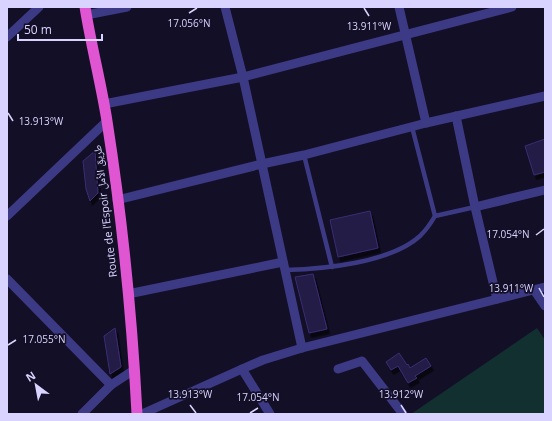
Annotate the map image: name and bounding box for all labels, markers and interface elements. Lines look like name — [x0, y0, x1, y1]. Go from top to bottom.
scale bar — [18, 16, 102, 42]
text: 17.056°N — [167, 16, 211, 30]
text: 13.911°W — [347, 19, 392, 33]
text: 50 m — [24, 21, 52, 38]
text: 13.913°W — [19, 114, 64, 128]
street label: Route de l’Espoir طريق الأمل — [89, 144, 120, 278]
text: 17.054°N — [486, 227, 530, 241]
text: 13.911°W — [489, 281, 534, 295]
text: 17.055°N — [22, 332, 66, 346]
north arrow — [16, 365, 56, 405]
text: N — [23, 367, 38, 385]
text: 13.913°W — [168, 387, 213, 401]
text: 13.912°W — [379, 387, 424, 401]
text: 17.054°N — [236, 390, 280, 404]

